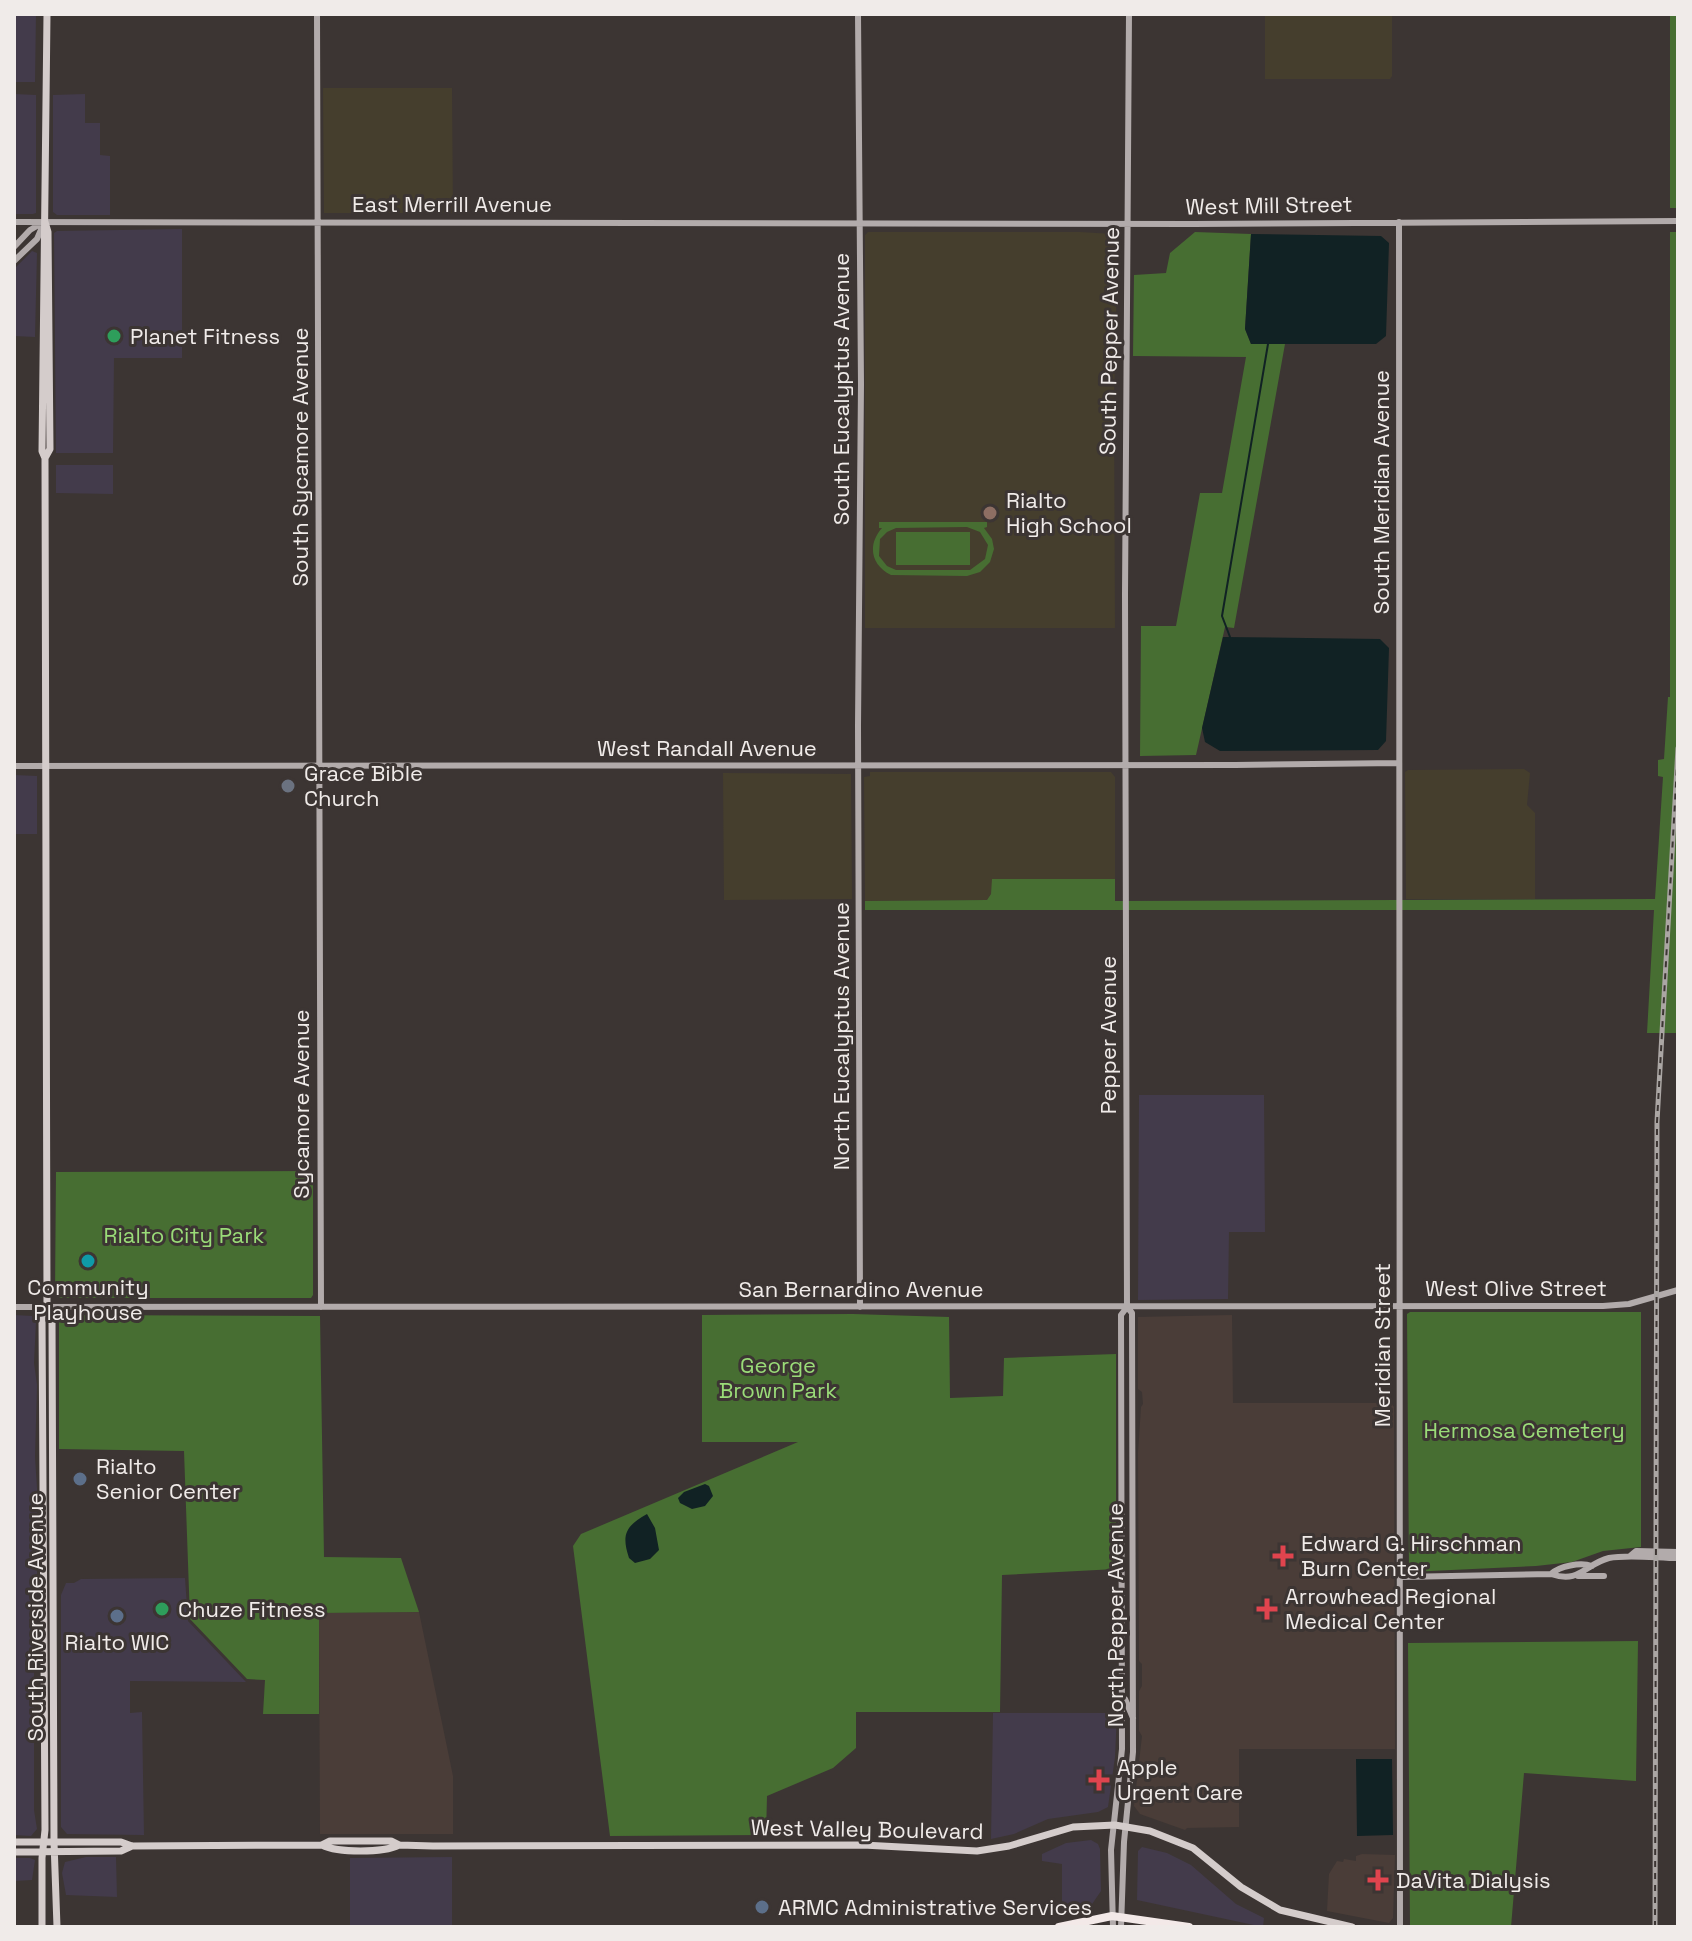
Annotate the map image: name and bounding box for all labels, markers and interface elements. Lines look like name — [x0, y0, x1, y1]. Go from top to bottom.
street label: East Merrill Avenue — [352, 190, 552, 218]
street label: West Mill Street — [1185, 190, 1353, 220]
street label: South Pepper Avenue — [1093, 227, 1125, 455]
street label: South Eucalyptus Avenue — [827, 253, 855, 525]
place label: Planet Fitness — [130, 322, 280, 350]
marker: Planet Fitness — [105, 327, 123, 345]
street label: South Sycamore Avenue — [286, 327, 314, 587]
street label: South Meridian Avenue — [1367, 370, 1395, 614]
place label: Rialto High School — [1006, 486, 1132, 539]
marker: Rialto High School — [981, 504, 999, 522]
street label: West Randall Avenue — [597, 734, 817, 762]
place label: Grace Bible Church — [304, 759, 423, 812]
marker: Grace Bible Church — [279, 777, 297, 795]
street label: North Eucalyptus Avenue — [827, 902, 855, 1170]
street label: Pepper Avenue — [1094, 956, 1122, 1114]
street label: Sycamore Avenue — [287, 1009, 315, 1199]
park label: Rialto City Park — [104, 1221, 265, 1249]
marker: Community Playhouse — [79, 1252, 97, 1270]
street label: Meridian Street — [1368, 1263, 1396, 1427]
place label: Community Playhouse — [27, 1273, 149, 1326]
street label: West Olive Street — [1425, 1274, 1607, 1302]
street label: San Bernardino Avenue — [739, 1275, 983, 1303]
park label: George Brown Park — [719, 1351, 837, 1404]
park label: Hermosa Cemetery — [1423, 1416, 1625, 1444]
place label: Rialto Senior Center — [96, 1452, 240, 1505]
marker: Rialto Senior Center — [71, 1470, 89, 1488]
street label: South Riverside Avenue — [21, 1493, 49, 1741]
street label: North Pepper Avenue — [1101, 1503, 1129, 1727]
place label: Edward G. Hirschman Burn Center — [1301, 1529, 1522, 1582]
marker: Edward G. Hirschman Burn Center — [1272, 1545, 1294, 1567]
place label: Arrowhead Regional Medical Center — [1285, 1582, 1496, 1635]
place label: Chuze Fitness — [178, 1595, 326, 1623]
marker: Arrowhead Regional Medical Center — [1256, 1598, 1278, 1620]
marker: Chuze Fitness — [153, 1600, 171, 1618]
marker: Rialto WIC — [108, 1607, 126, 1625]
place label: Rialto WIC — [65, 1628, 169, 1656]
place label: Apple Urgent Care — [1117, 1753, 1243, 1806]
marker: Apple Urgent Care — [1088, 1769, 1110, 1791]
street label: West Valley Boulevard — [750, 1813, 984, 1845]
place label: DaVita Dialysis — [1396, 1866, 1551, 1894]
marker: DaVita Dialysis — [1367, 1869, 1389, 1891]
place label: ARMC Administrative Services — [778, 1893, 1092, 1921]
marker: ARMC Administrative Services — [753, 1898, 771, 1916]

